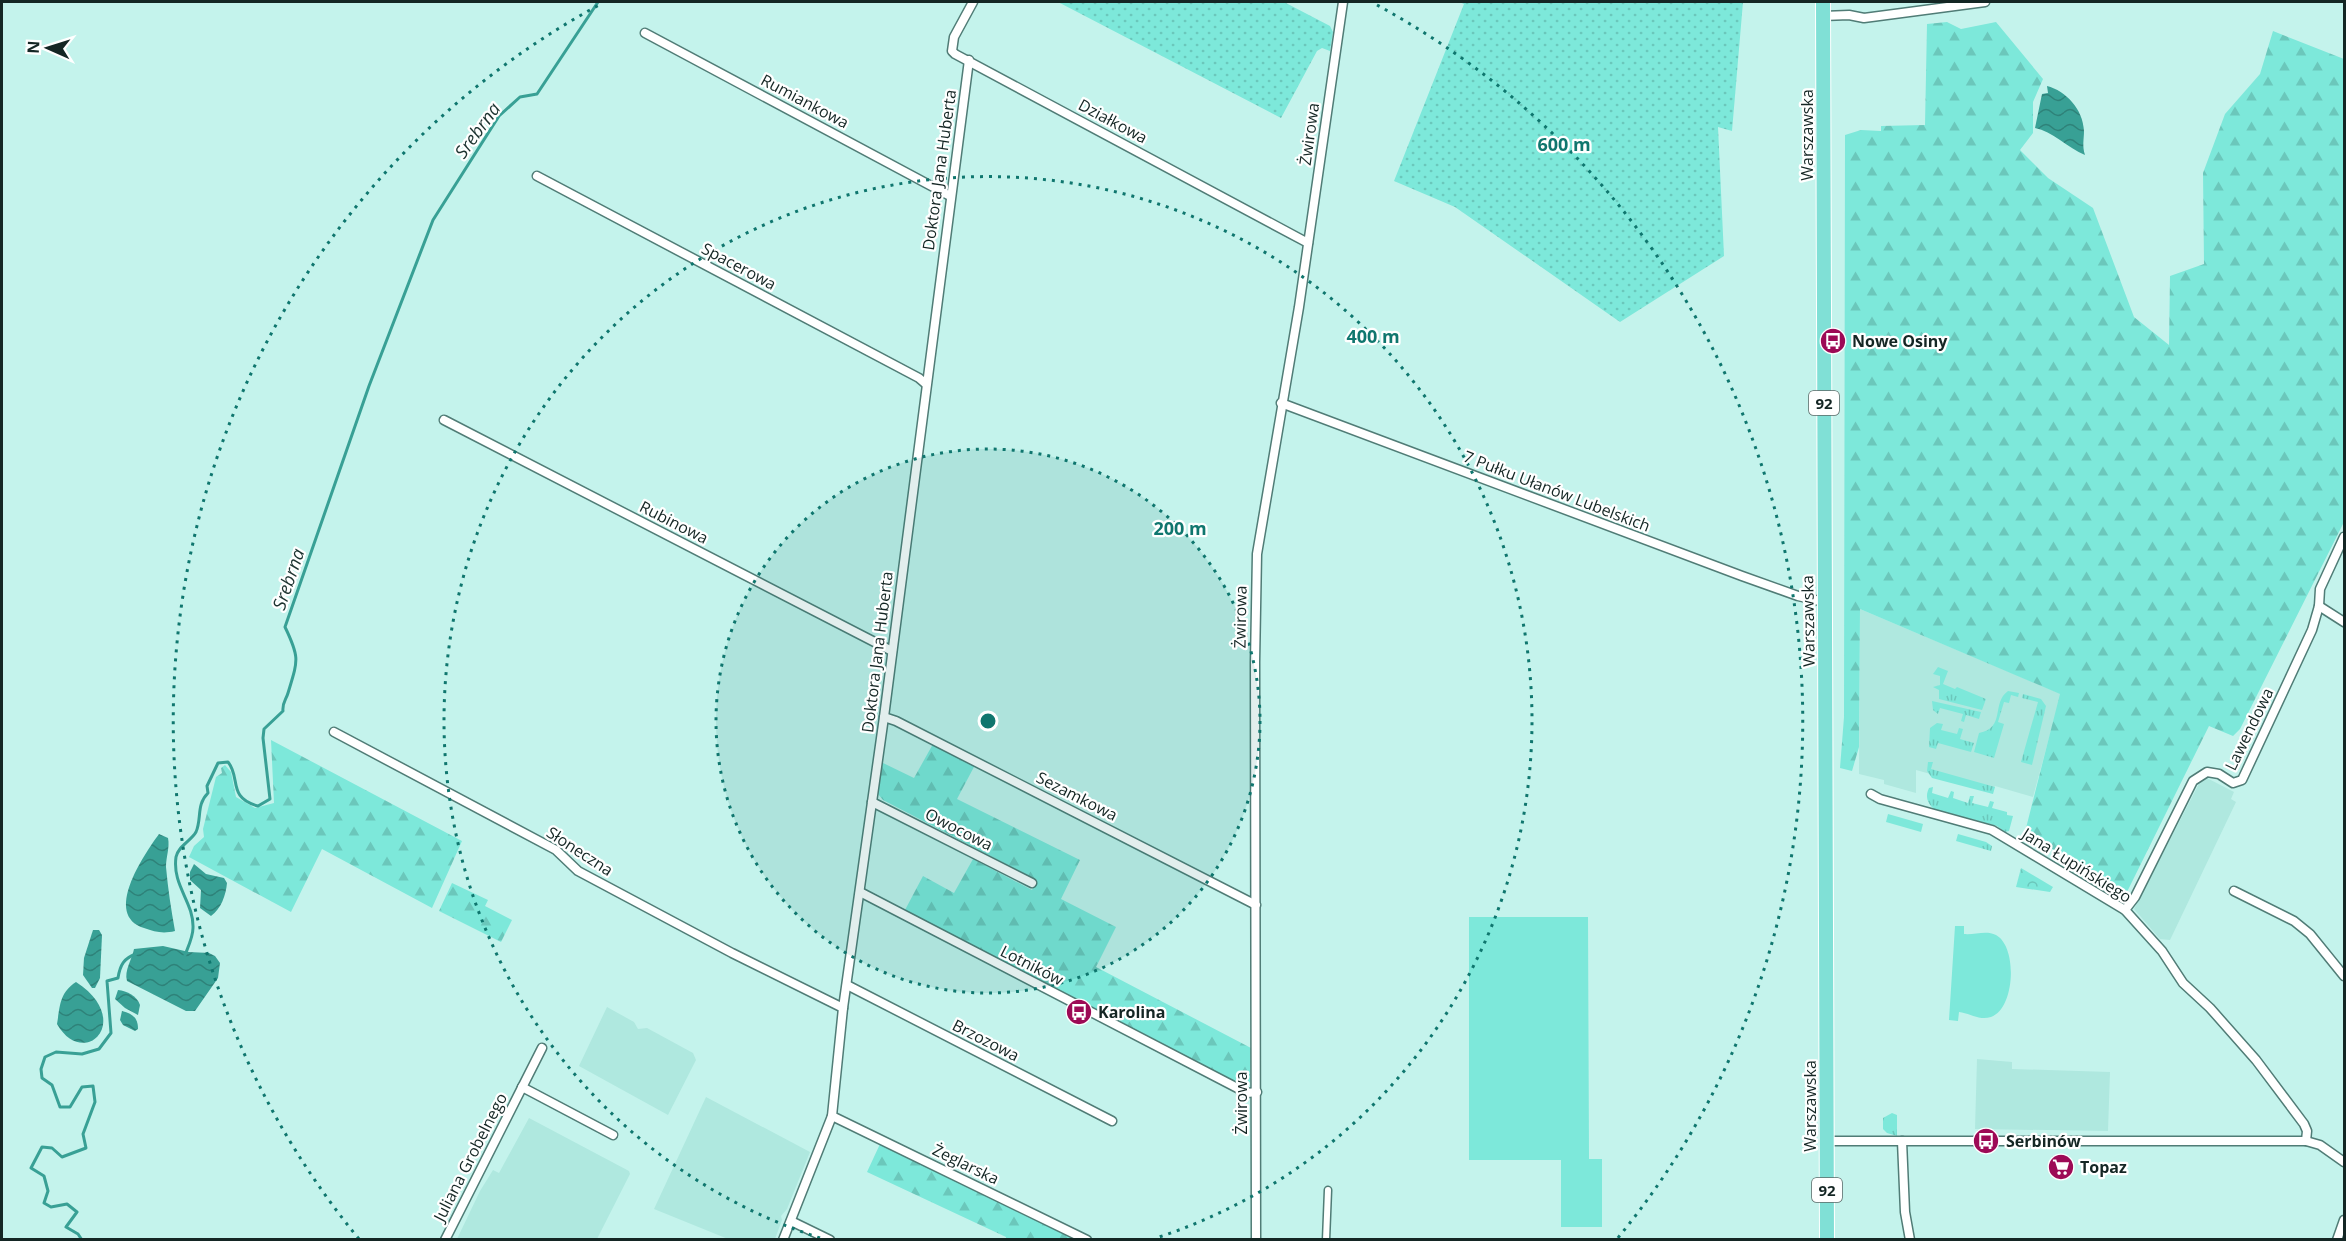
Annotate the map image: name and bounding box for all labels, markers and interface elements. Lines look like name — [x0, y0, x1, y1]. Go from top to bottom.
north arrow — [18, 18, 78, 78]
text: N — [22, 40, 44, 54]
street label: Rumiankowa — [757, 69, 853, 133]
street label: Doktora Jana Huberta — [917, 88, 961, 252]
street label: Warszawska — [1796, 89, 1818, 181]
street label: Działkowa — [1075, 94, 1151, 148]
water label: Srebrna — [449, 97, 505, 163]
street label: Żwirowa — [1294, 101, 1324, 167]
text: 600 m — [1537, 132, 1591, 156]
street label: Spacerowa — [698, 237, 780, 295]
text: 400 m — [1346, 324, 1400, 348]
bus stop icon: Nowe Osiny — [1818, 326, 1848, 356]
place label: Nowe Osiny — [1852, 330, 1948, 352]
road number: 92 — [1809, 391, 1839, 415]
street label: 7 Pułku Ułanów Lubelskich — [1461, 445, 1653, 537]
street label: Rubinowa — [636, 495, 712, 549]
text: 200 m — [1153, 516, 1207, 540]
water label: Srebrna — [266, 545, 310, 613]
street label: Doktora Jana Huberta — [856, 570, 898, 734]
street label: Warszawska — [1796, 575, 1820, 667]
street label: Żwirowa — [1228, 585, 1252, 649]
street label: Lawendowa — [2220, 684, 2278, 774]
centre of rings — [978, 711, 998, 731]
street label: Sezamkowa — [1033, 766, 1121, 826]
street label: Owocowa — [921, 803, 997, 855]
street label: Słoneczna — [543, 821, 617, 881]
street label: Jana Łupińskiego — [2016, 821, 2136, 908]
street label: Lotników — [997, 940, 1068, 990]
bus stop icon: Karolina — [1064, 997, 1094, 1027]
place label: Karolina — [1098, 1001, 1165, 1023]
street label: Brzozowa — [949, 1014, 1023, 1066]
street label: Warszawska — [1799, 1060, 1821, 1152]
street label: Żwirowa — [1230, 1071, 1252, 1135]
street label: Juliana Grobelnego — [427, 1089, 512, 1227]
bus stop icon: Serbinów — [1971, 1126, 2001, 1156]
place label: Serbinów — [2006, 1130, 2081, 1152]
street label: Żeglarska — [929, 1139, 1003, 1189]
supermarket icon: Topaz — [2046, 1152, 2076, 1182]
place label: Topaz — [2080, 1156, 2127, 1178]
road number: 92 — [1812, 1178, 1842, 1202]

